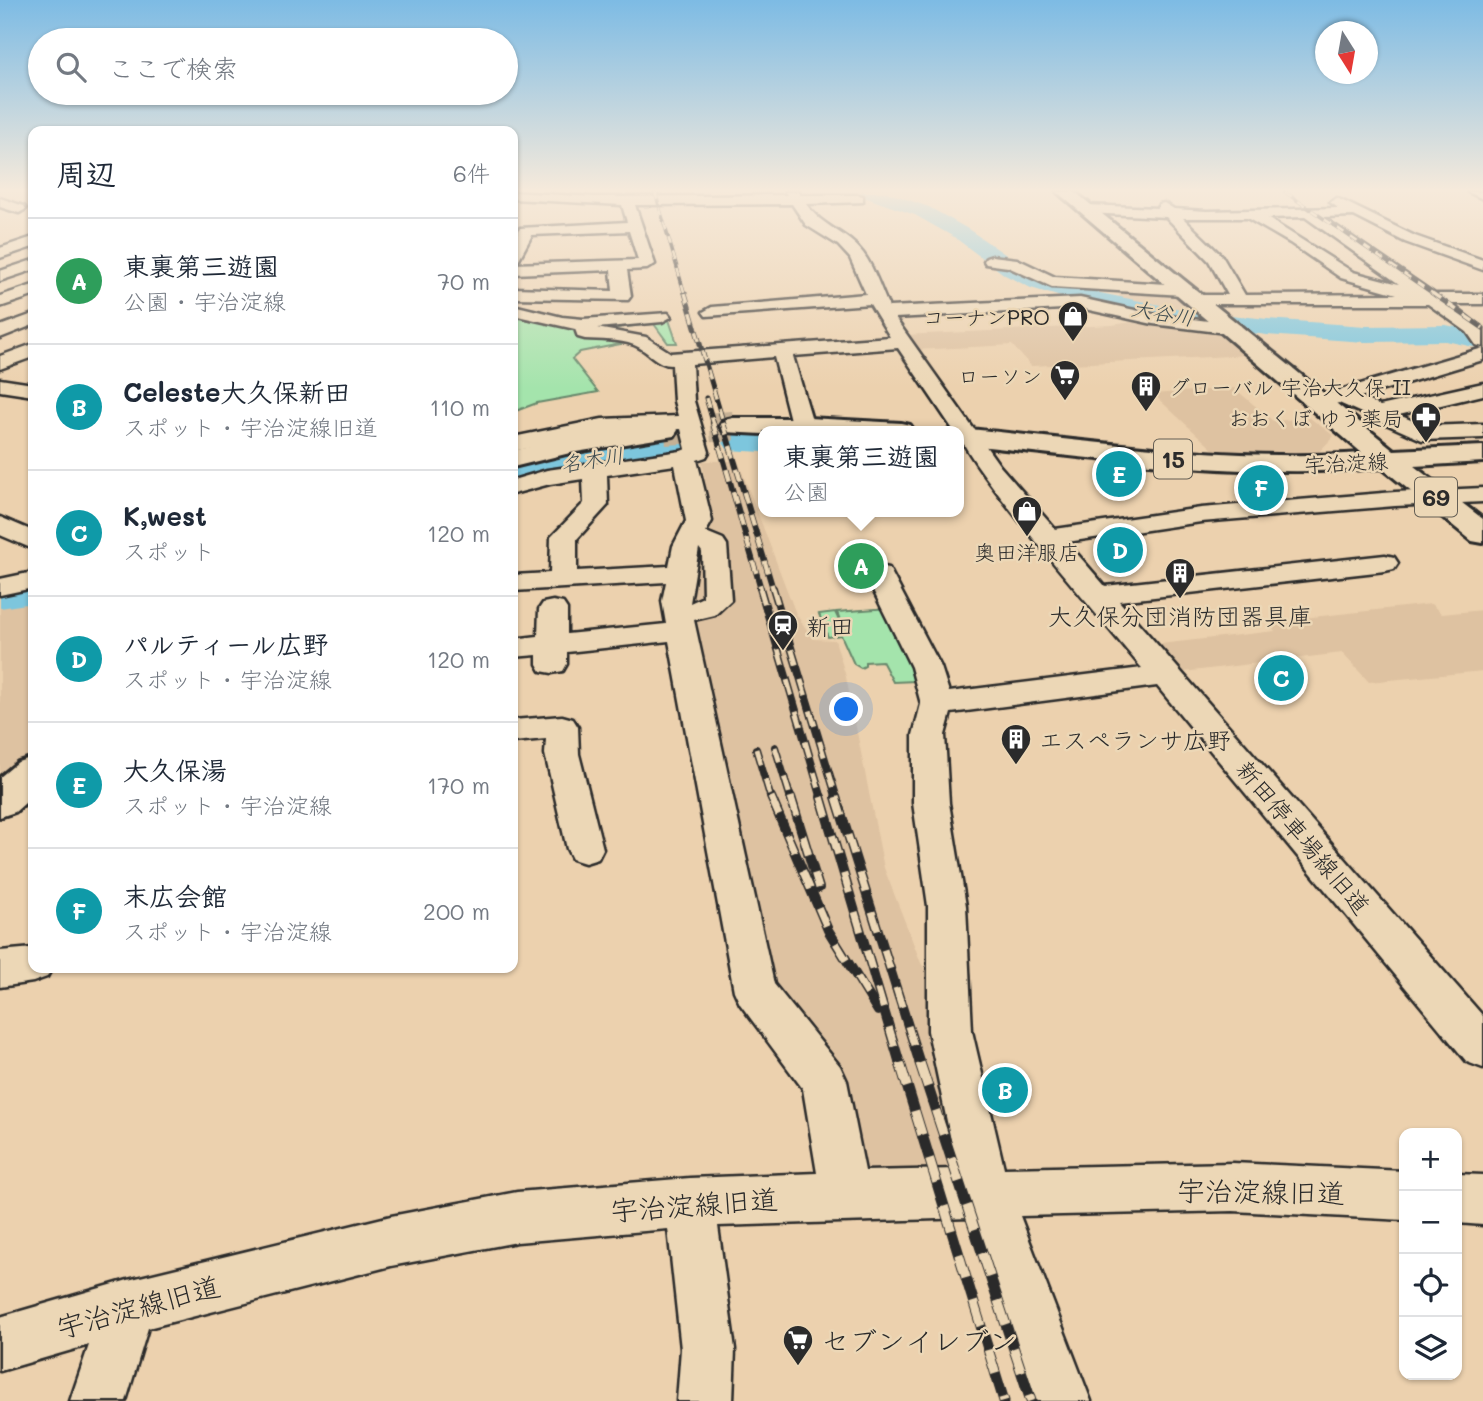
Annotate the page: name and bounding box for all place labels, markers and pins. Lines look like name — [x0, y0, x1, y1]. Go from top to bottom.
shop icon: コーナンPRO — [1056, 299, 1090, 343]
place label: コーナンPRO — [923, 303, 1050, 330]
supermarket icon: ローソン — [1048, 358, 1082, 402]
place label: ローソン — [958, 362, 1042, 389]
building icon: グローバル 宇治大久保 II — [1129, 369, 1163, 413]
place label: グローバル 宇治大久保 II — [1169, 373, 1411, 400]
pharmacy icon: おおくぼ ゆう薬局 — [1409, 400, 1443, 444]
place label: おおくぼ ゆう薬局 — [1228, 404, 1403, 431]
pin: E — [1096, 448, 1142, 500]
pin: F — [1238, 462, 1284, 514]
shop icon: 奥田洋服店 — [1010, 494, 1044, 538]
pin: D — [1097, 524, 1143, 576]
place label: 奥田洋服店 — [975, 538, 1080, 565]
pin: A — [838, 540, 884, 592]
building icon: 大久保分団消防団器具庫 — [1163, 556, 1197, 600]
place label: 大久保分団消防団器具庫 — [1048, 600, 1312, 631]
station icon: 新田 — [766, 608, 800, 652]
place label: 新田 — [806, 610, 854, 641]
pin: C — [1258, 652, 1304, 704]
building icon: エスペランサ広野 — [999, 722, 1033, 766]
place label: エスペランサ広野 — [1039, 724, 1231, 755]
pin: B — [982, 1064, 1028, 1116]
place label: セブンイレブン — [821, 1322, 1017, 1358]
supermarket icon: セブンイレブン — [781, 1323, 815, 1367]

